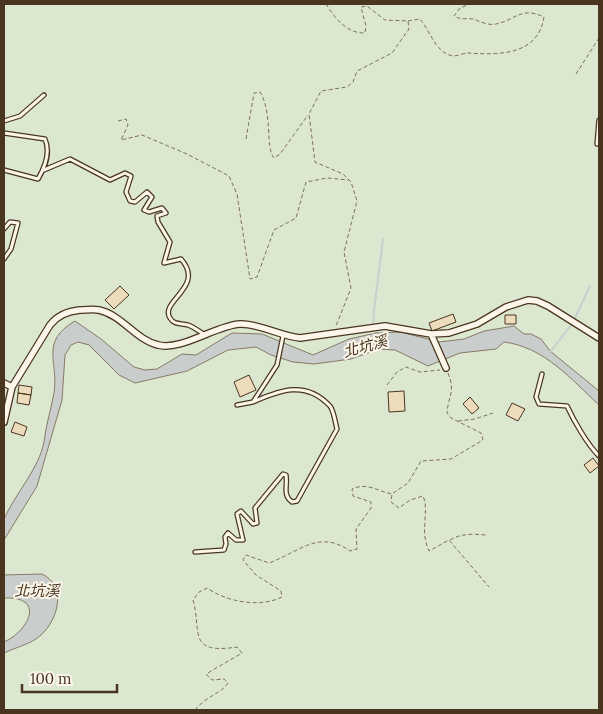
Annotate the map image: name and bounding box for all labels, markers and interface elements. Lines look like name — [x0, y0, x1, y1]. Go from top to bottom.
water label: 北坑溪 — [341, 330, 391, 361]
water label: 北坑溪 — [14, 581, 61, 600]
scale bar — [22, 662, 118, 694]
text: 100 m — [30, 669, 71, 688]

